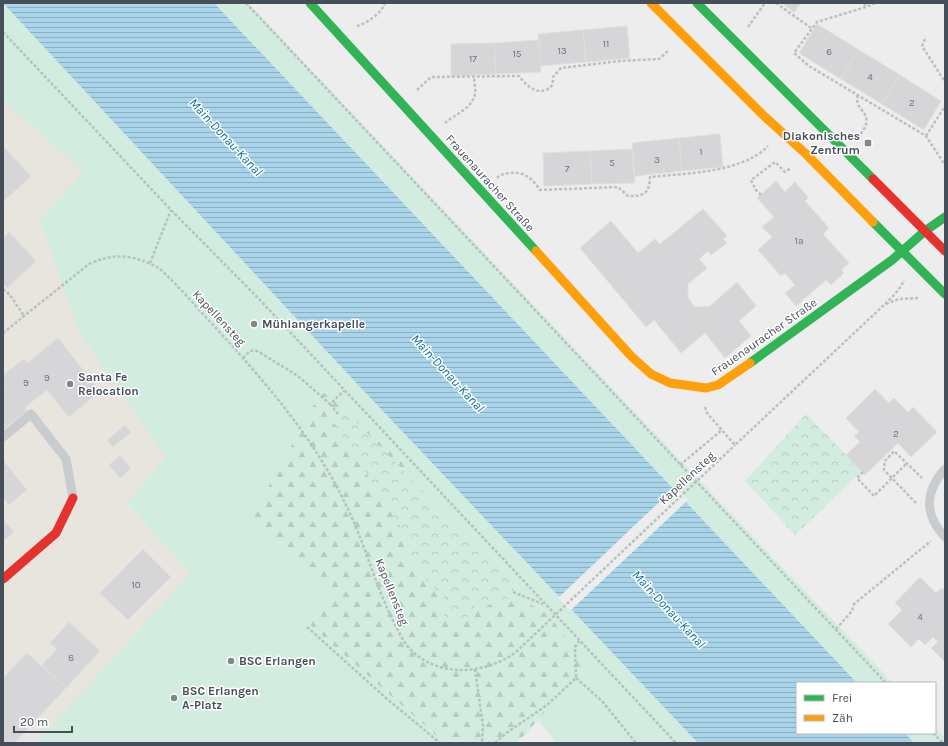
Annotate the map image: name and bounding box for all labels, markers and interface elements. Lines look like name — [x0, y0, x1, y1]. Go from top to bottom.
house number: 11 — [603, 38, 609, 50]
house number: 13 — [557, 45, 567, 57]
house number: 6 — [826, 46, 832, 58]
house number: 15 — [513, 48, 522, 60]
house number: 17 — [469, 53, 477, 65]
house number: 4 — [867, 71, 873, 83]
water label: Main-Donau-Kanal — [186, 95, 266, 179]
house number: 2 — [909, 97, 915, 109]
place label: Diakonisches Zentrum — [783, 129, 860, 157]
street label: Frauenauracher Straße — [443, 132, 537, 234]
marker: Diakonisches Zentrum — [863, 138, 873, 148]
house number: 1 — [699, 146, 703, 158]
house number: 3 — [654, 154, 660, 166]
house number: 5 — [609, 157, 615, 169]
house number: 7 — [565, 163, 570, 175]
house number: 1a — [795, 235, 803, 247]
street label: Kapellensteg — [190, 287, 248, 349]
street label: Frauenauracher Straße — [708, 295, 820, 379]
place label: Mühlangerkapelle — [262, 317, 365, 331]
marker: Mühlangerkapelle — [249, 319, 259, 329]
water label: Main-Donau-Kanal — [408, 331, 488, 415]
place label: Santa Fe Relocation — [78, 370, 139, 398]
house number: 9 — [44, 372, 50, 384]
house number: 9 — [23, 377, 29, 389]
marker: Santa Fe Relocation — [65, 379, 75, 389]
house number: 2 — [893, 428, 899, 440]
street label: Kapellensteg — [656, 449, 718, 507]
street label: Kapellensteg — [372, 556, 412, 628]
water label: Main-Donau-Kanal — [629, 567, 709, 651]
house number: 10 — [131, 579, 141, 591]
house number: 4 — [917, 611, 923, 623]
house number: 8 — [68, 652, 74, 664]
place label: BSC Erlangen — [239, 654, 316, 668]
marker: BSC Erlangen — [226, 656, 236, 666]
legend — [796, 682, 936, 734]
place label: BSC Erlangen A-Platz — [182, 684, 259, 712]
text: Frei — [832, 691, 852, 705]
marker: BSC Erlangen A-Platz — [169, 693, 179, 703]
scale bar — [14, 708, 72, 734]
text: Zäh — [832, 711, 853, 725]
text: 20 m — [20, 715, 48, 729]

